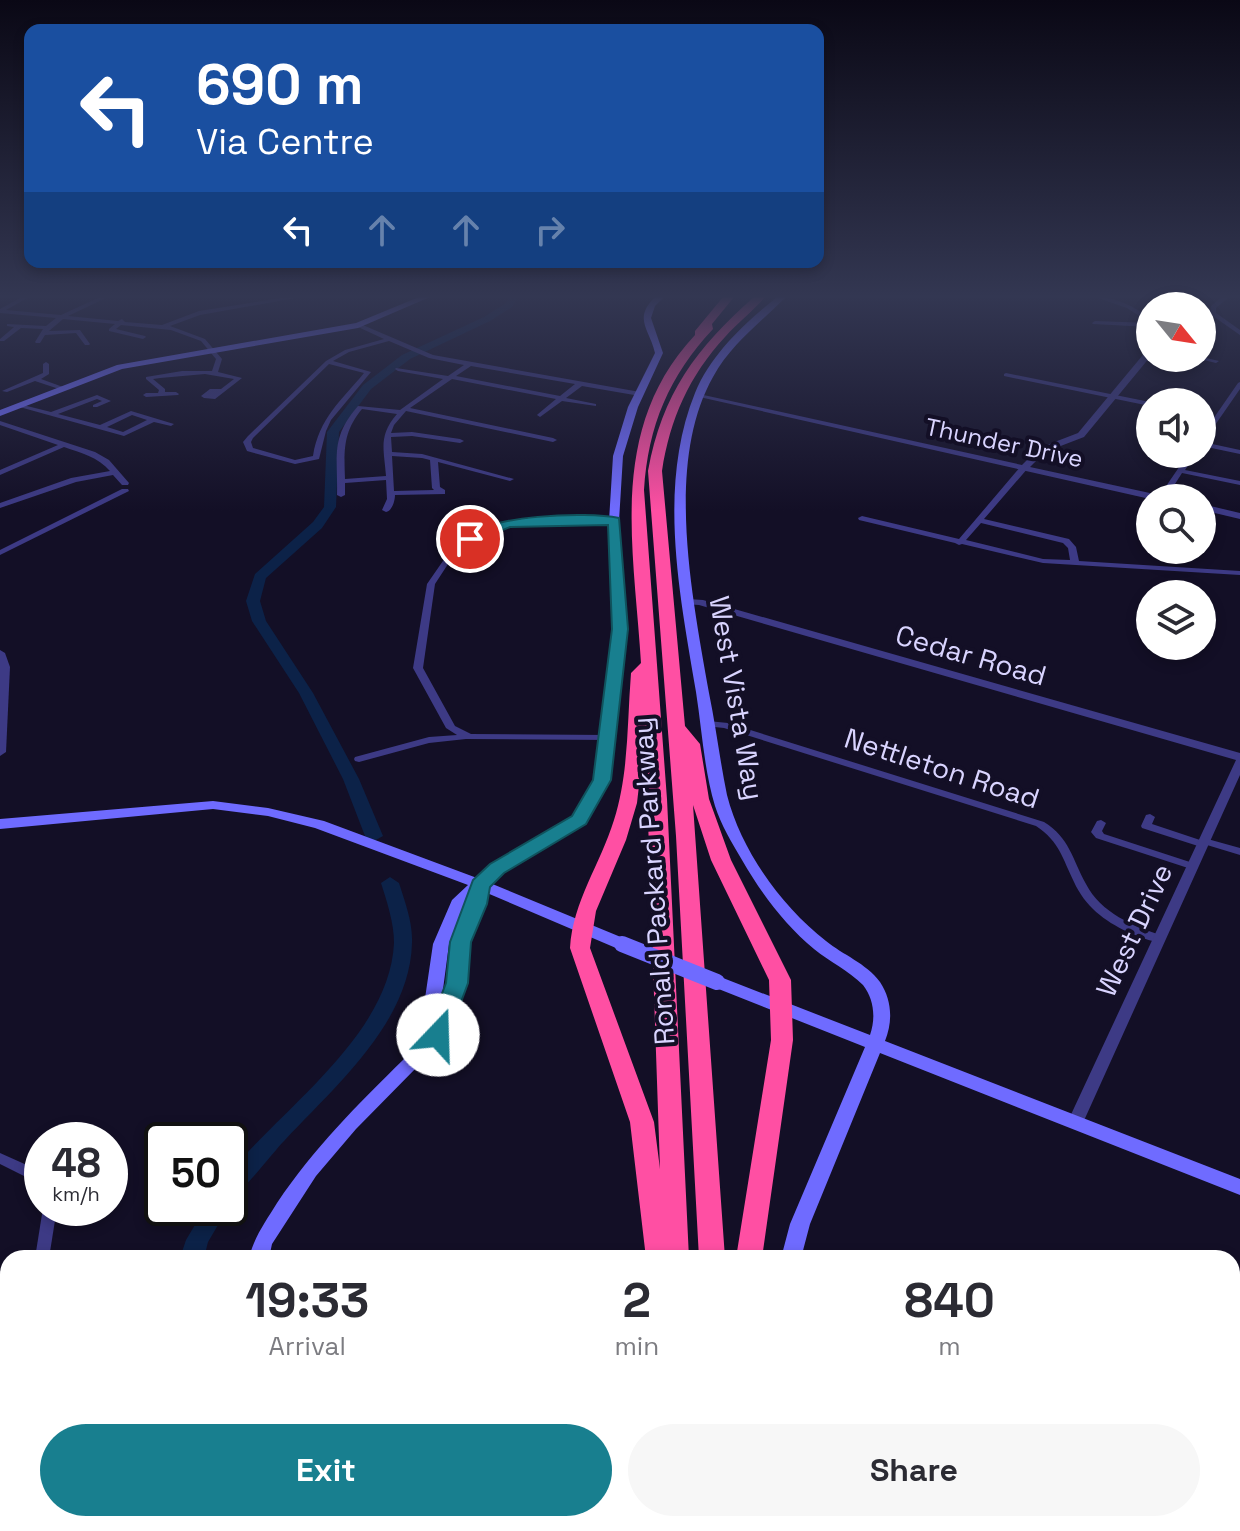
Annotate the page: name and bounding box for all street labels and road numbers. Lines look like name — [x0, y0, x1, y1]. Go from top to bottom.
street label: Thunder Drive — [922, 411, 1086, 474]
street label: West Vista Way — [701, 593, 773, 803]
street label: Cedar Road — [891, 616, 1051, 694]
street label: Ronald Packard Parkway — [624, 716, 682, 1046]
street label: Nettleton Road — [840, 720, 1044, 816]
street label: West Drive — [1088, 858, 1180, 1002]

